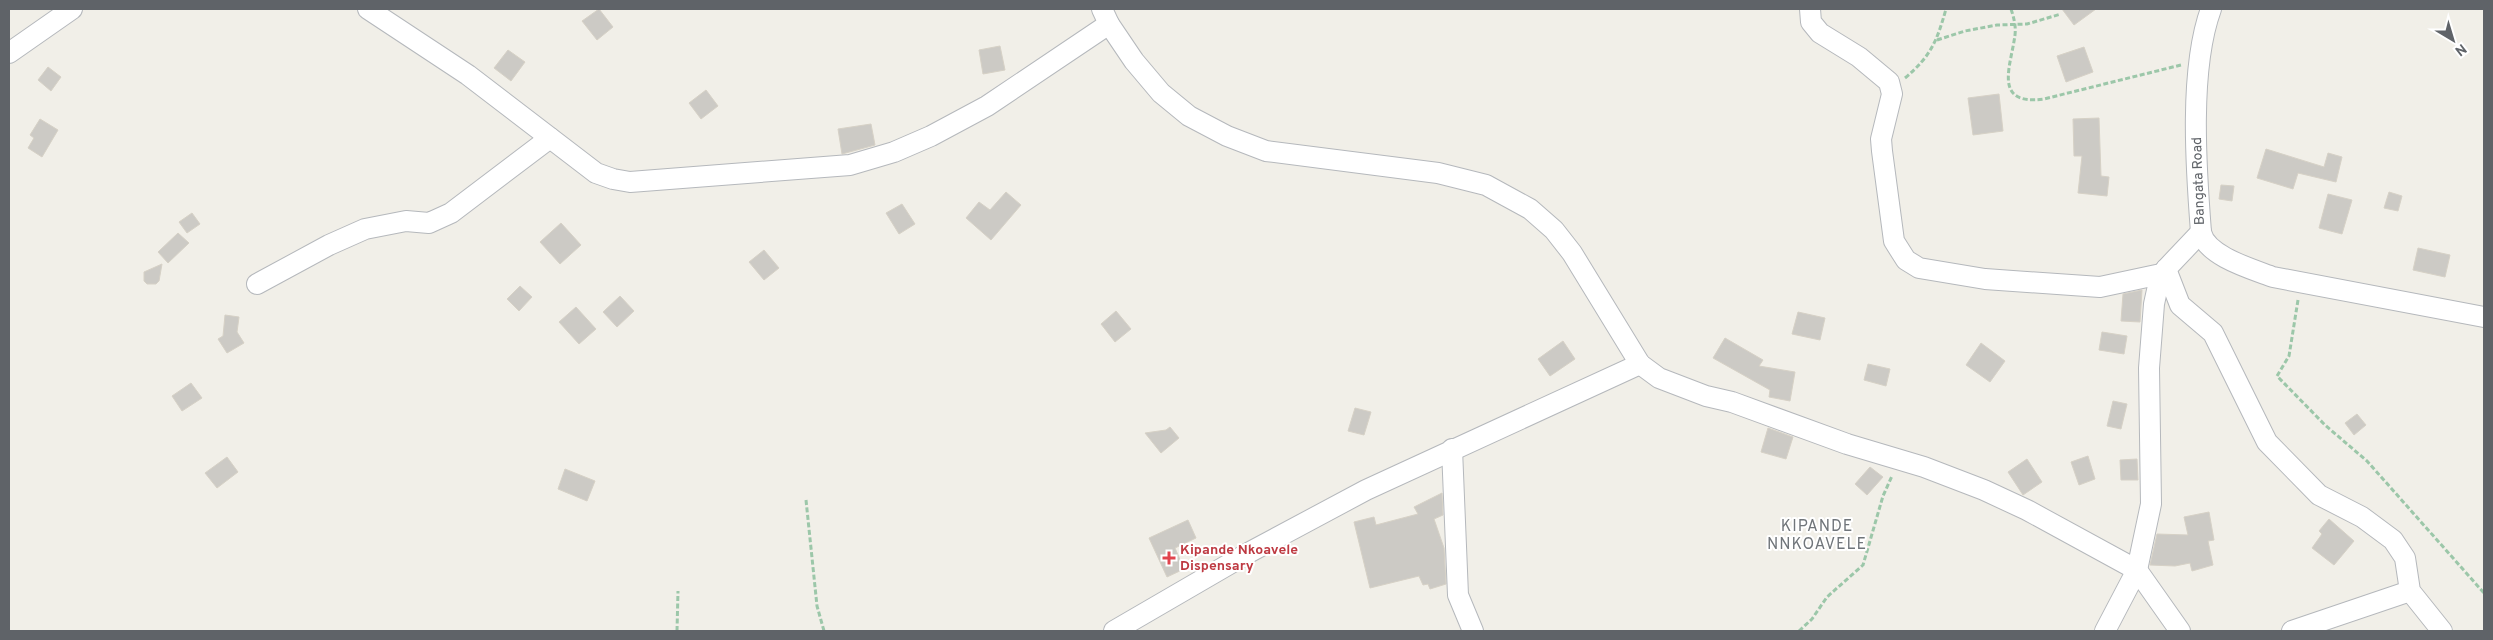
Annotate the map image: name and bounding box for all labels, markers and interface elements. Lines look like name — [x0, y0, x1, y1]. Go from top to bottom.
north arrow — [2428, 15, 2478, 65]
text: N — [2451, 39, 2469, 59]
street label: Bangata Road — [2189, 137, 2209, 225]
district label: KIPANDE NNKOAVELE — [1767, 517, 1867, 555]
place label: Kipande Nkoavele Dispensary — [1180, 542, 1298, 575]
marker: Kipande Nkoavele Dispensary — [1162, 551, 1176, 565]

